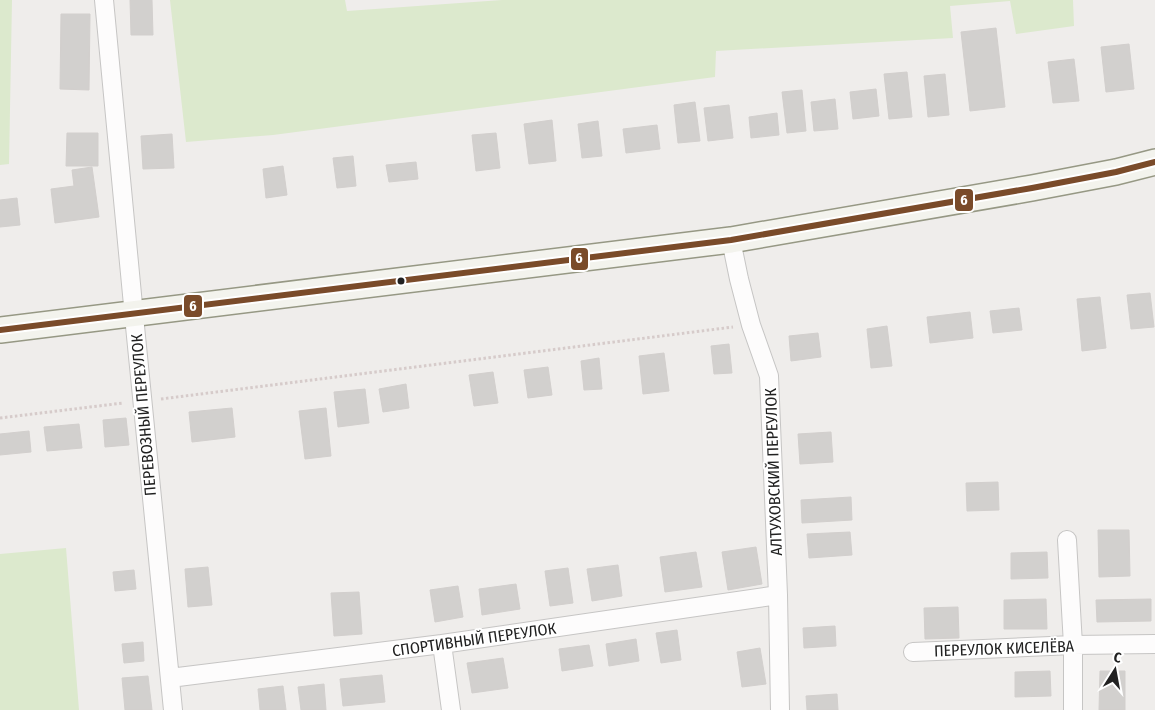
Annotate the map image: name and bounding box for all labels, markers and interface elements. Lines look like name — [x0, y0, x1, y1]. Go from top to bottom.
line badge: 6 — [954, 188, 974, 212]
text: 6 — [960, 192, 968, 209]
line badge: 6 — [570, 247, 589, 271]
text: 6 — [575, 250, 583, 267]
unlabelled marker — [396, 276, 406, 286]
line badge: 6 — [183, 294, 203, 318]
text: 6 — [189, 298, 197, 315]
street label: ПЕРЕВОЗНЫЙ ПЕРЕУЛОК — [127, 333, 160, 497]
street label: АЛТУХОВСКИЙ ПЕРЕУЛОК — [761, 387, 786, 556]
street label: СПОРТИВНЫЙ ПЕРЕУЛОК — [391, 619, 558, 660]
street label: ПЕРЕУЛОК КИСЕЛЁВА — [934, 637, 1075, 660]
north arrow — [1090, 645, 1140, 695]
text: С — [1112, 649, 1123, 667]

